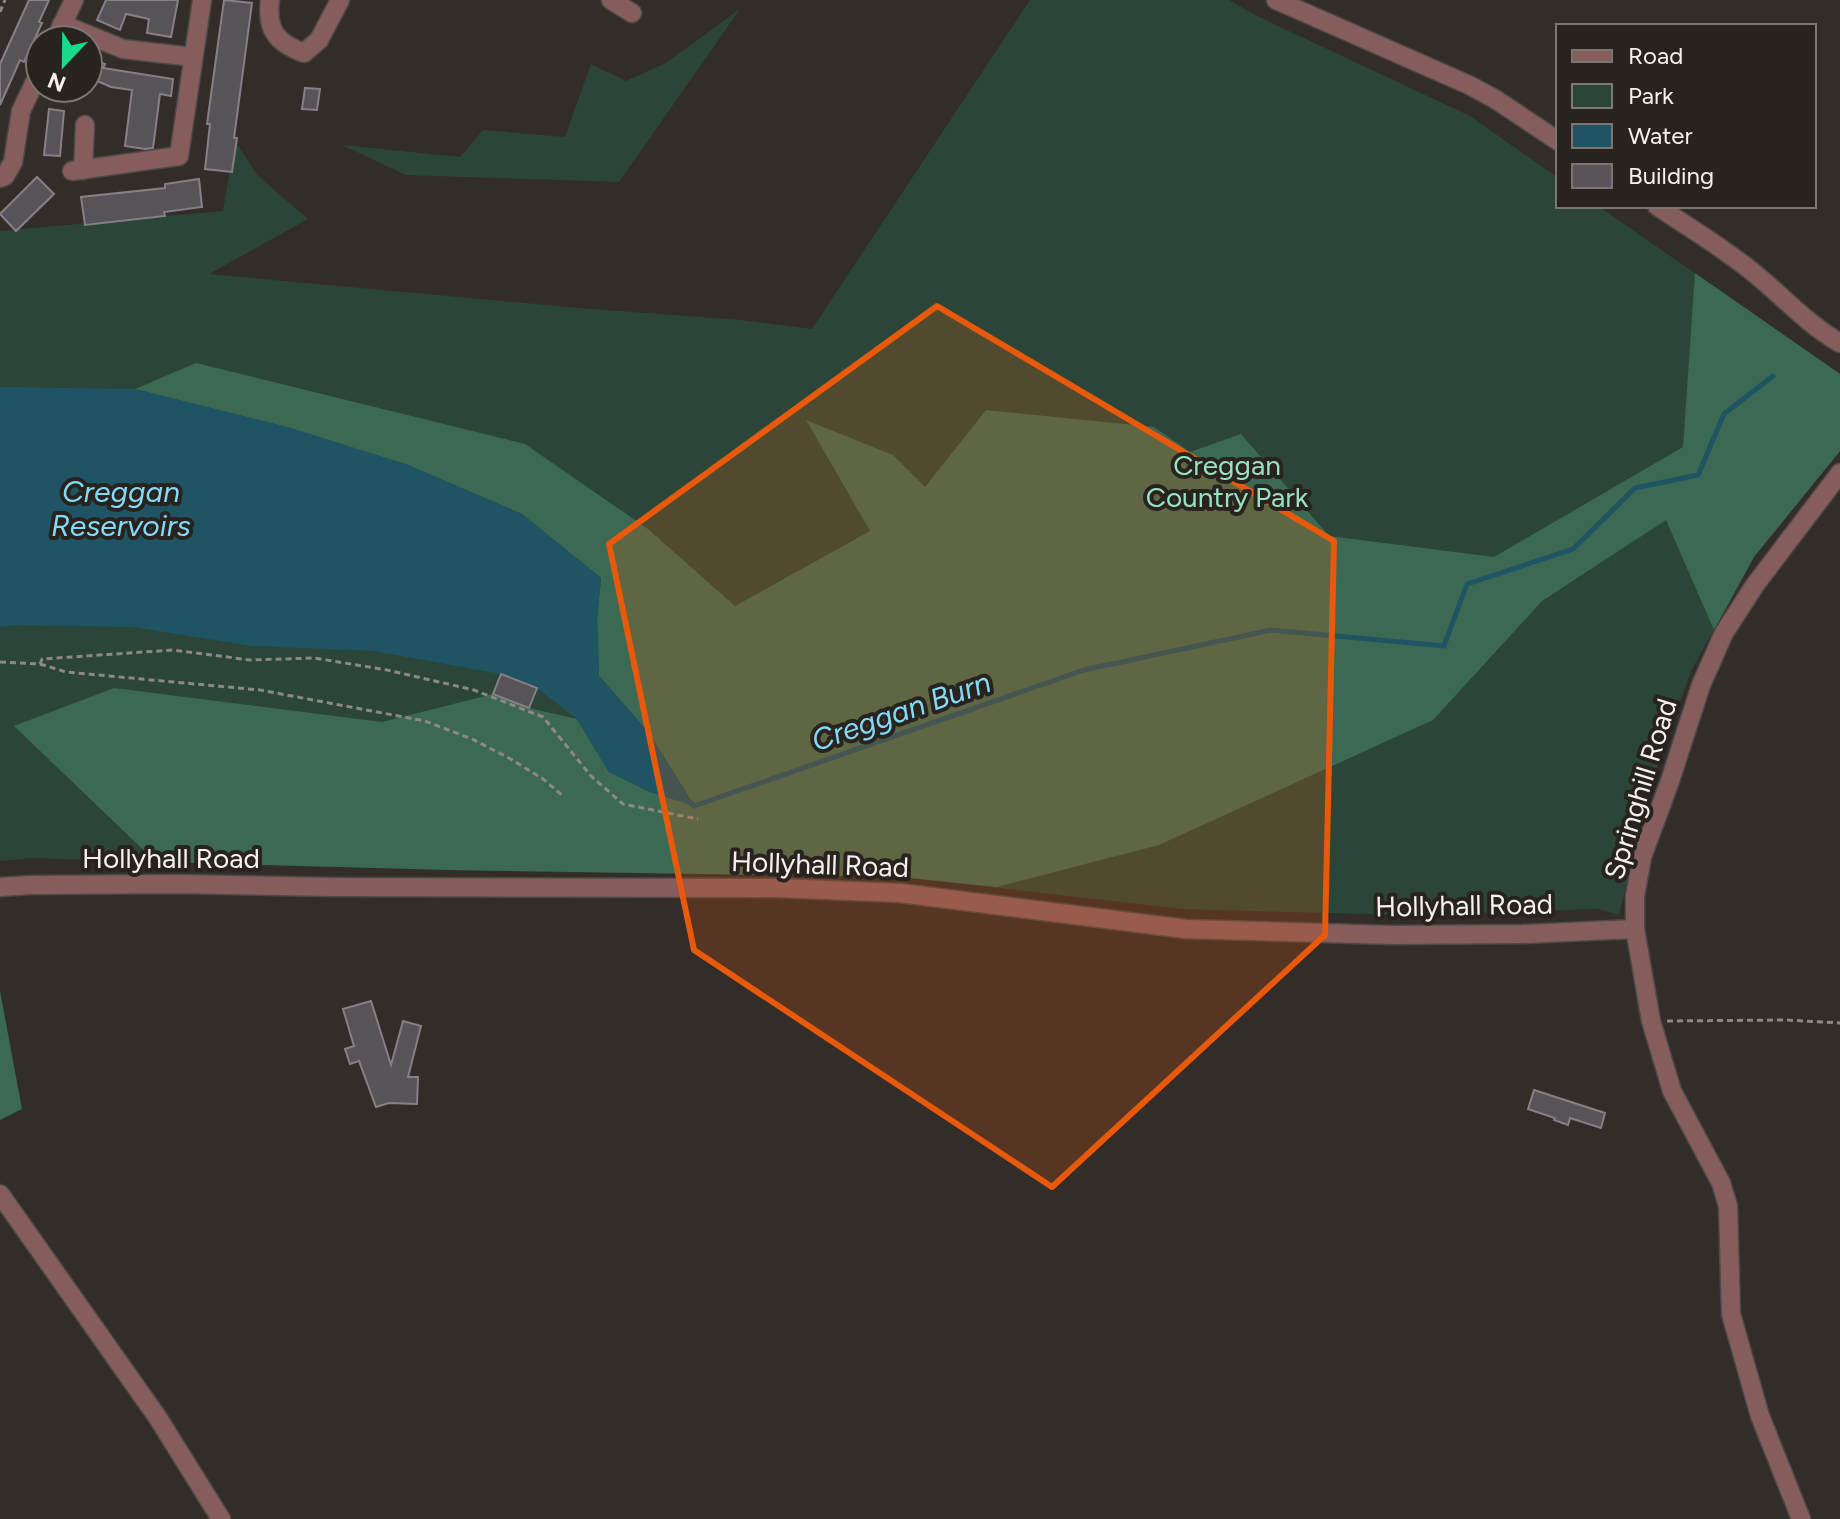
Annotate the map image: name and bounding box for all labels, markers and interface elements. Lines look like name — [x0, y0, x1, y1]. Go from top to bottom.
north arrow — [24, 24, 104, 104]
legend — [1556, 24, 1816, 208]
text: Road — [1628, 41, 1683, 70]
text: N — [44, 66, 70, 98]
text: Park — [1628, 81, 1674, 110]
text: Water — [1628, 121, 1693, 150]
text: Building — [1628, 161, 1714, 190]
park label: Creggan Country Park — [1146, 448, 1309, 514]
water label: Creggan Reservoirs — [51, 473, 191, 544]
water label: Creggan Burn — [806, 663, 996, 759]
street label: Springhill Road — [1596, 694, 1684, 884]
street label: Hollyhall Road — [82, 841, 260, 875]
street label: Hollyhall Road — [730, 844, 910, 884]
street label: Hollyhall Road — [1375, 886, 1553, 924]

